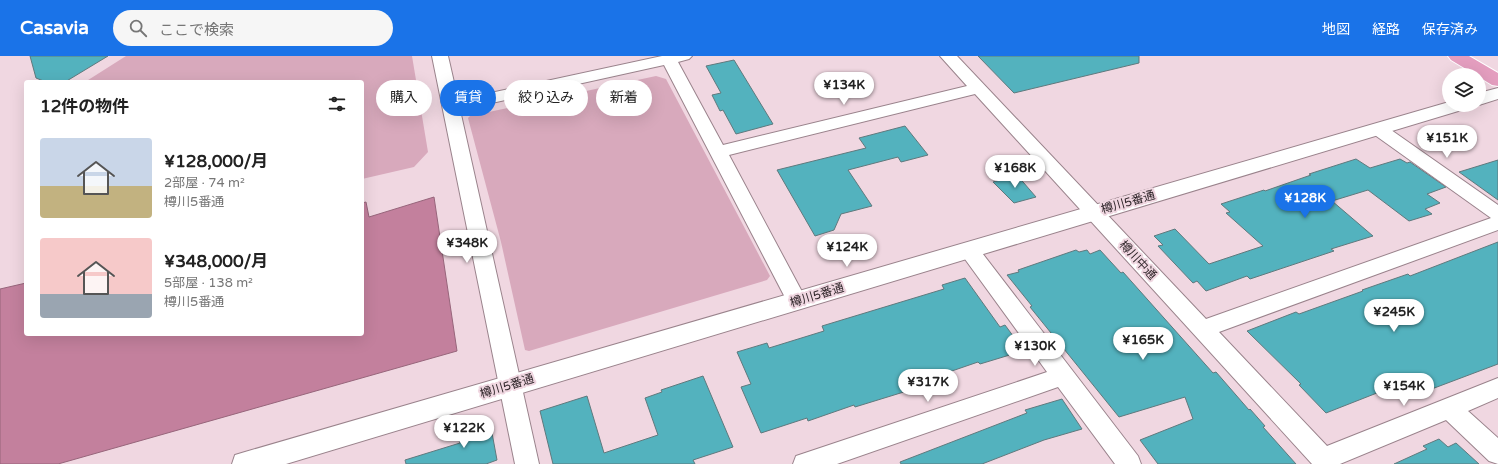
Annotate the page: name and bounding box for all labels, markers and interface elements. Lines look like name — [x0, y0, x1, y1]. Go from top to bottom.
search box — [113, 10, 393, 46]
text: Casavia — [20, 17, 89, 39]
icon: search — [127, 17, 149, 39]
text: ここで検索 — [159, 21, 234, 39]
text: 地図 — [1322, 21, 1350, 38]
text: 経路 — [1372, 21, 1400, 38]
text: 保存済み — [1422, 21, 1478, 38]
map controls — [1442, 68, 1486, 112]
button: layers — [1442, 68, 1486, 112]
pin: ¥134K — [816, 72, 872, 106]
text: ¥134K — [823, 77, 865, 93]
chip: 購入 — [376, 80, 432, 116]
chip: 賃貸 — [440, 80, 496, 116]
chip: 絞り込み — [504, 80, 588, 116]
chip: 新着 — [596, 80, 652, 116]
icon: filters — [326, 93, 348, 115]
text: 12件の物件 — [40, 96, 129, 117]
pin: ¥151K — [1419, 125, 1475, 159]
text: ¥151K — [1426, 130, 1468, 146]
text: ¥128,000/月 — [164, 151, 268, 172]
icon: home — [72, 154, 120, 202]
pin: ¥168K — [987, 155, 1043, 189]
text: ¥168K — [994, 160, 1036, 176]
text: 2部屋 · 74 m² — [164, 175, 245, 191]
pin: ¥128K — [1277, 185, 1333, 219]
street label: 樽川5番通 — [1099, 188, 1157, 216]
text: ¥128K — [1284, 190, 1326, 206]
text: 樽川5番通 — [164, 194, 224, 210]
pin: ¥348K — [439, 230, 495, 264]
pin: ¥124K — [819, 234, 875, 268]
text: ¥348K — [446, 235, 488, 251]
street label: 樽川中通 — [1117, 238, 1159, 282]
text: ¥124K — [826, 239, 868, 255]
text: ¥348,000/月 — [164, 251, 268, 272]
icon: home — [72, 254, 120, 302]
text: 5部屋 · 138 m² — [164, 275, 253, 291]
street label: 樽川5番通 — [788, 280, 846, 310]
text: 樽川5番通 — [164, 294, 224, 310]
pin: ¥245K — [1366, 299, 1422, 333]
text: ¥245K — [1373, 304, 1415, 320]
pin: ¥165K — [1115, 327, 1171, 361]
text: ¥165K — [1122, 332, 1164, 348]
pin: ¥130K — [1007, 333, 1063, 367]
text: ¥130K — [1014, 338, 1056, 354]
pin: ¥317K — [900, 369, 956, 403]
street label: 樽川5番通 — [478, 371, 536, 401]
pin: ¥154K — [1376, 373, 1432, 407]
text: ¥317K — [907, 374, 949, 390]
text: ¥154K — [1383, 378, 1425, 394]
pin: ¥122K — [436, 415, 492, 449]
text: ¥122K — [443, 420, 485, 436]

